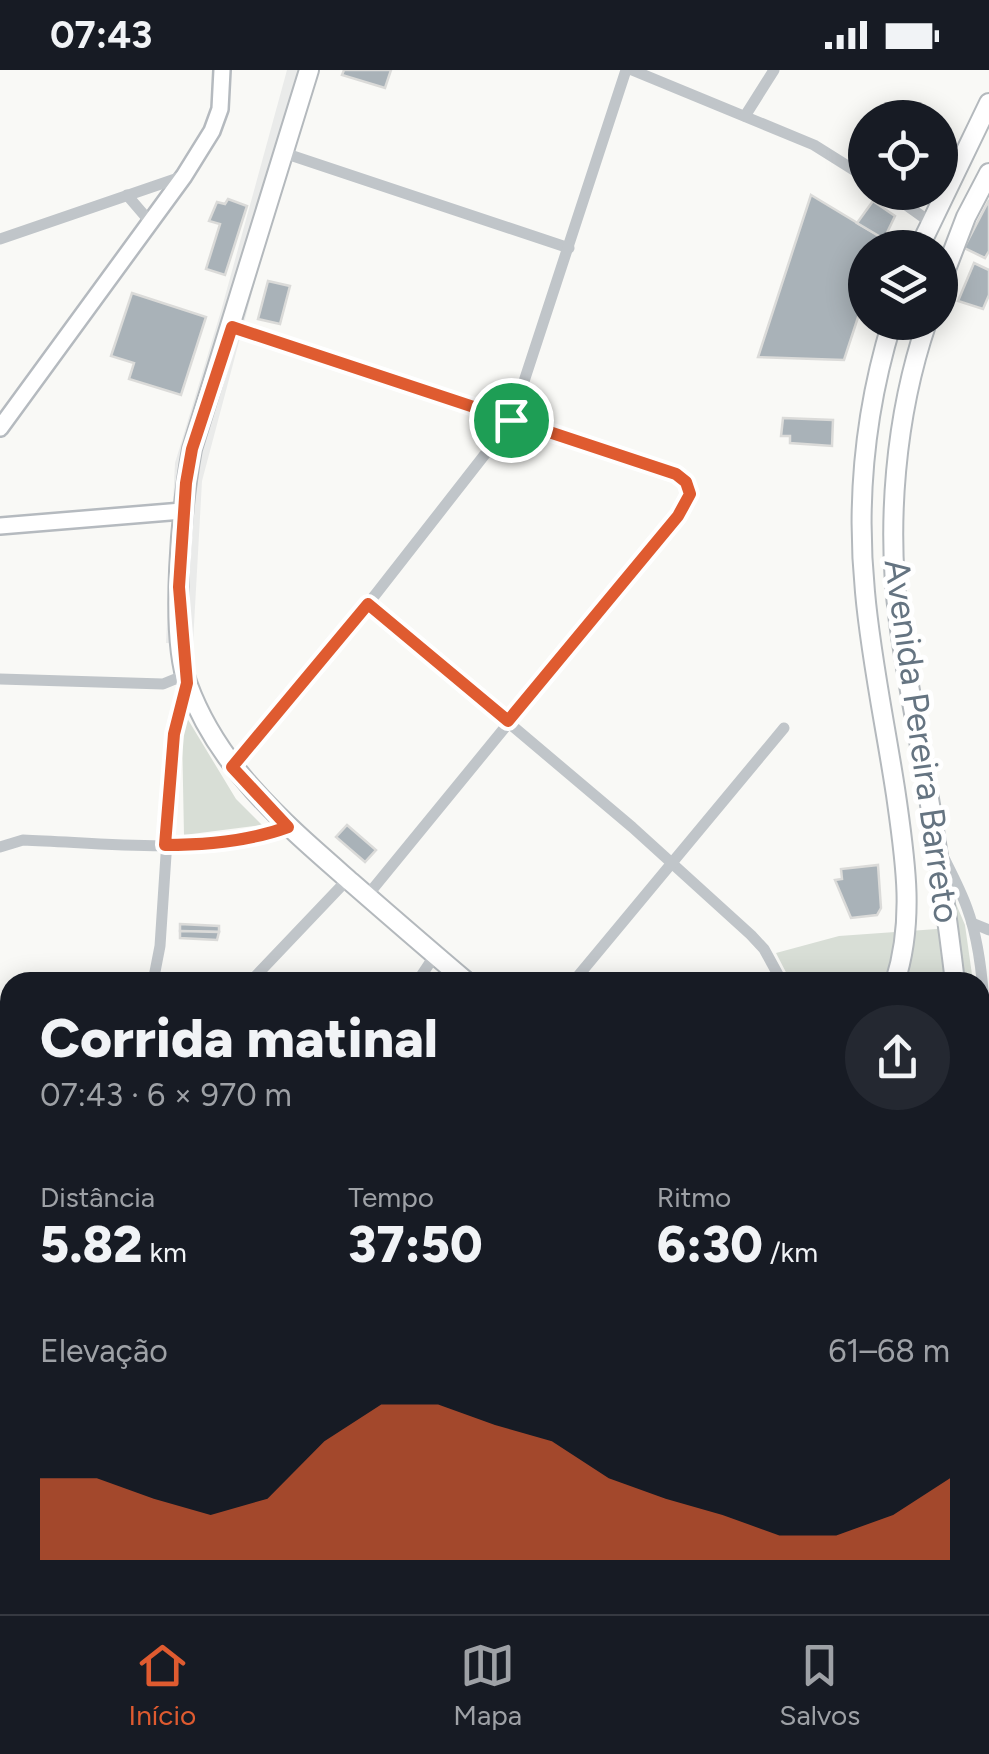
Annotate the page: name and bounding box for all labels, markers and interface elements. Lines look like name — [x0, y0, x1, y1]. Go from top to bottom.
text: 07:43 — [50, 12, 152, 58]
map controls — [848, 100, 958, 340]
button: locate — [848, 100, 958, 210]
button: layers — [848, 230, 958, 340]
pin — [469, 378, 554, 463]
icon: arrive — [484, 393, 539, 448]
street label: Avenida Pereira Barreto — [876, 557, 968, 925]
text: Corrida matinal — [40, 1005, 438, 1071]
button: share — [845, 1005, 950, 1110]
text: 07:43 · 6 × 970 m — [40, 1076, 292, 1114]
text: Distância — [40, 1180, 155, 1214]
text: Tempo — [348, 1180, 434, 1214]
text: Ritmo — [657, 1180, 731, 1214]
text: 5.82 — [40, 1214, 143, 1275]
text: 37:50 — [348, 1214, 483, 1275]
text: 6:30 — [657, 1214, 763, 1275]
text: km — [143, 1235, 187, 1269]
text: /km — [763, 1235, 818, 1269]
text: Elevação — [40, 1332, 168, 1370]
text: 61–68 m — [828, 1332, 950, 1370]
tab: Início — [129, 1638, 196, 1732]
tab: Mapa — [453, 1638, 522, 1732]
tab: Salvos — [779, 1638, 860, 1732]

